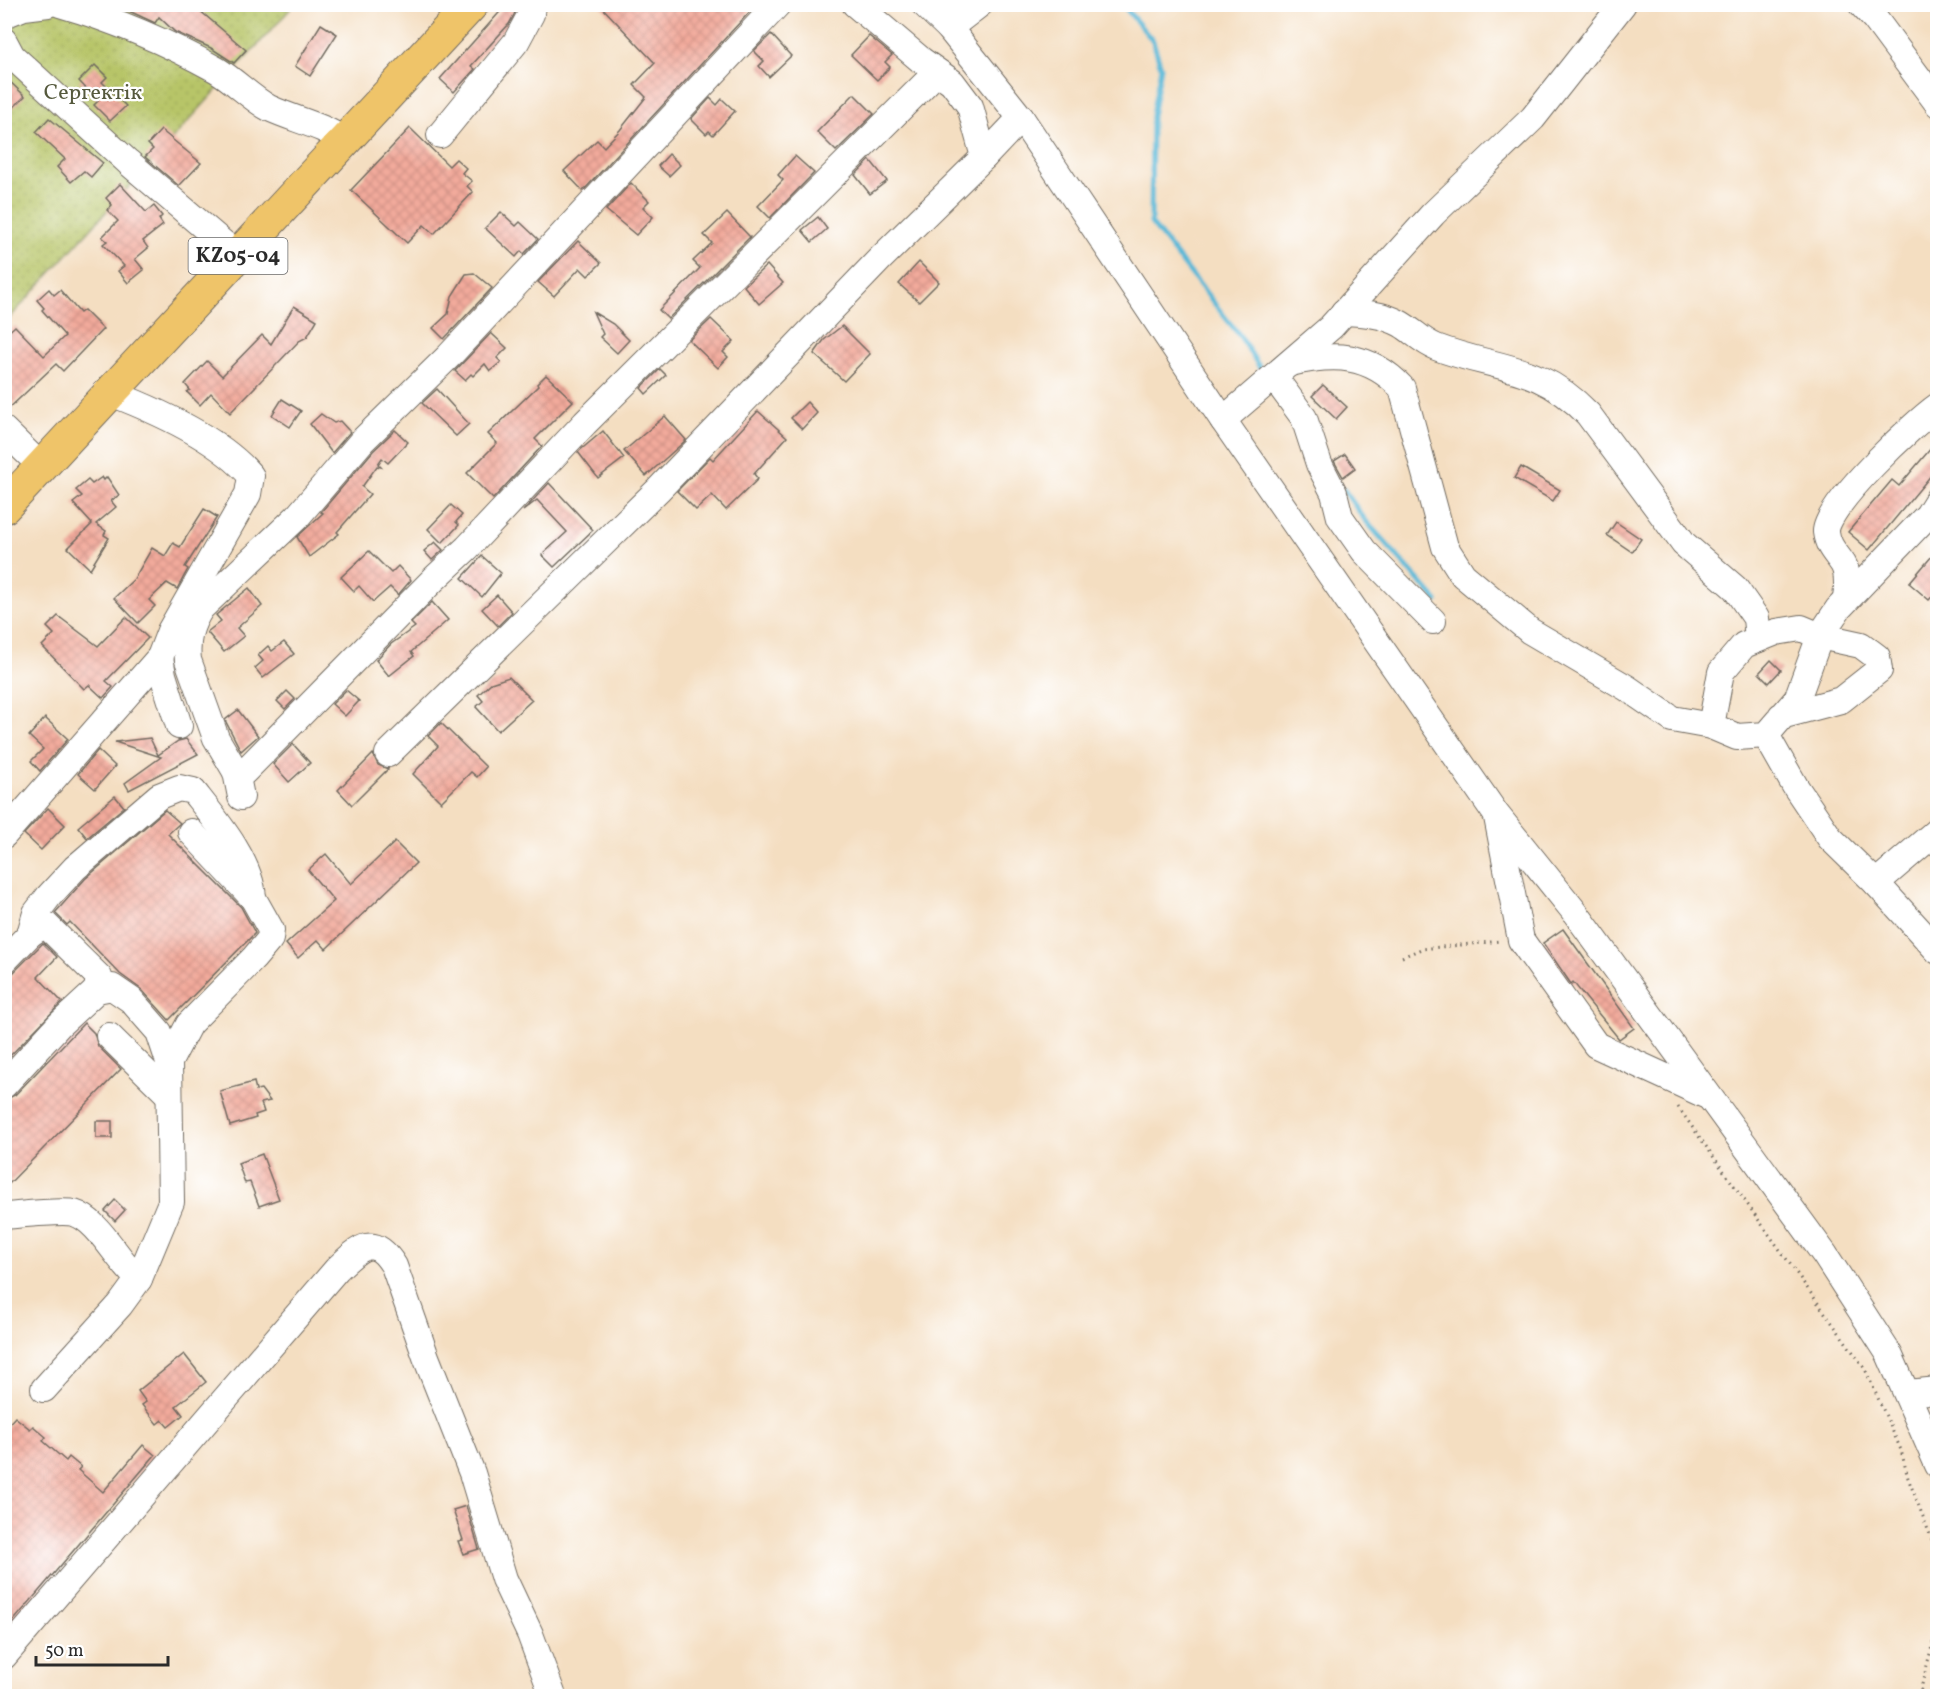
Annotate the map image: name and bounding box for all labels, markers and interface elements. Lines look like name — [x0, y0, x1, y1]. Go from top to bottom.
park label: Сергектік — [44, 78, 142, 109]
road number: KZ05-04 — [188, 238, 288, 274]
scale bar — [36, 1629, 168, 1667]
text: 50 m — [45, 1639, 84, 1664]

